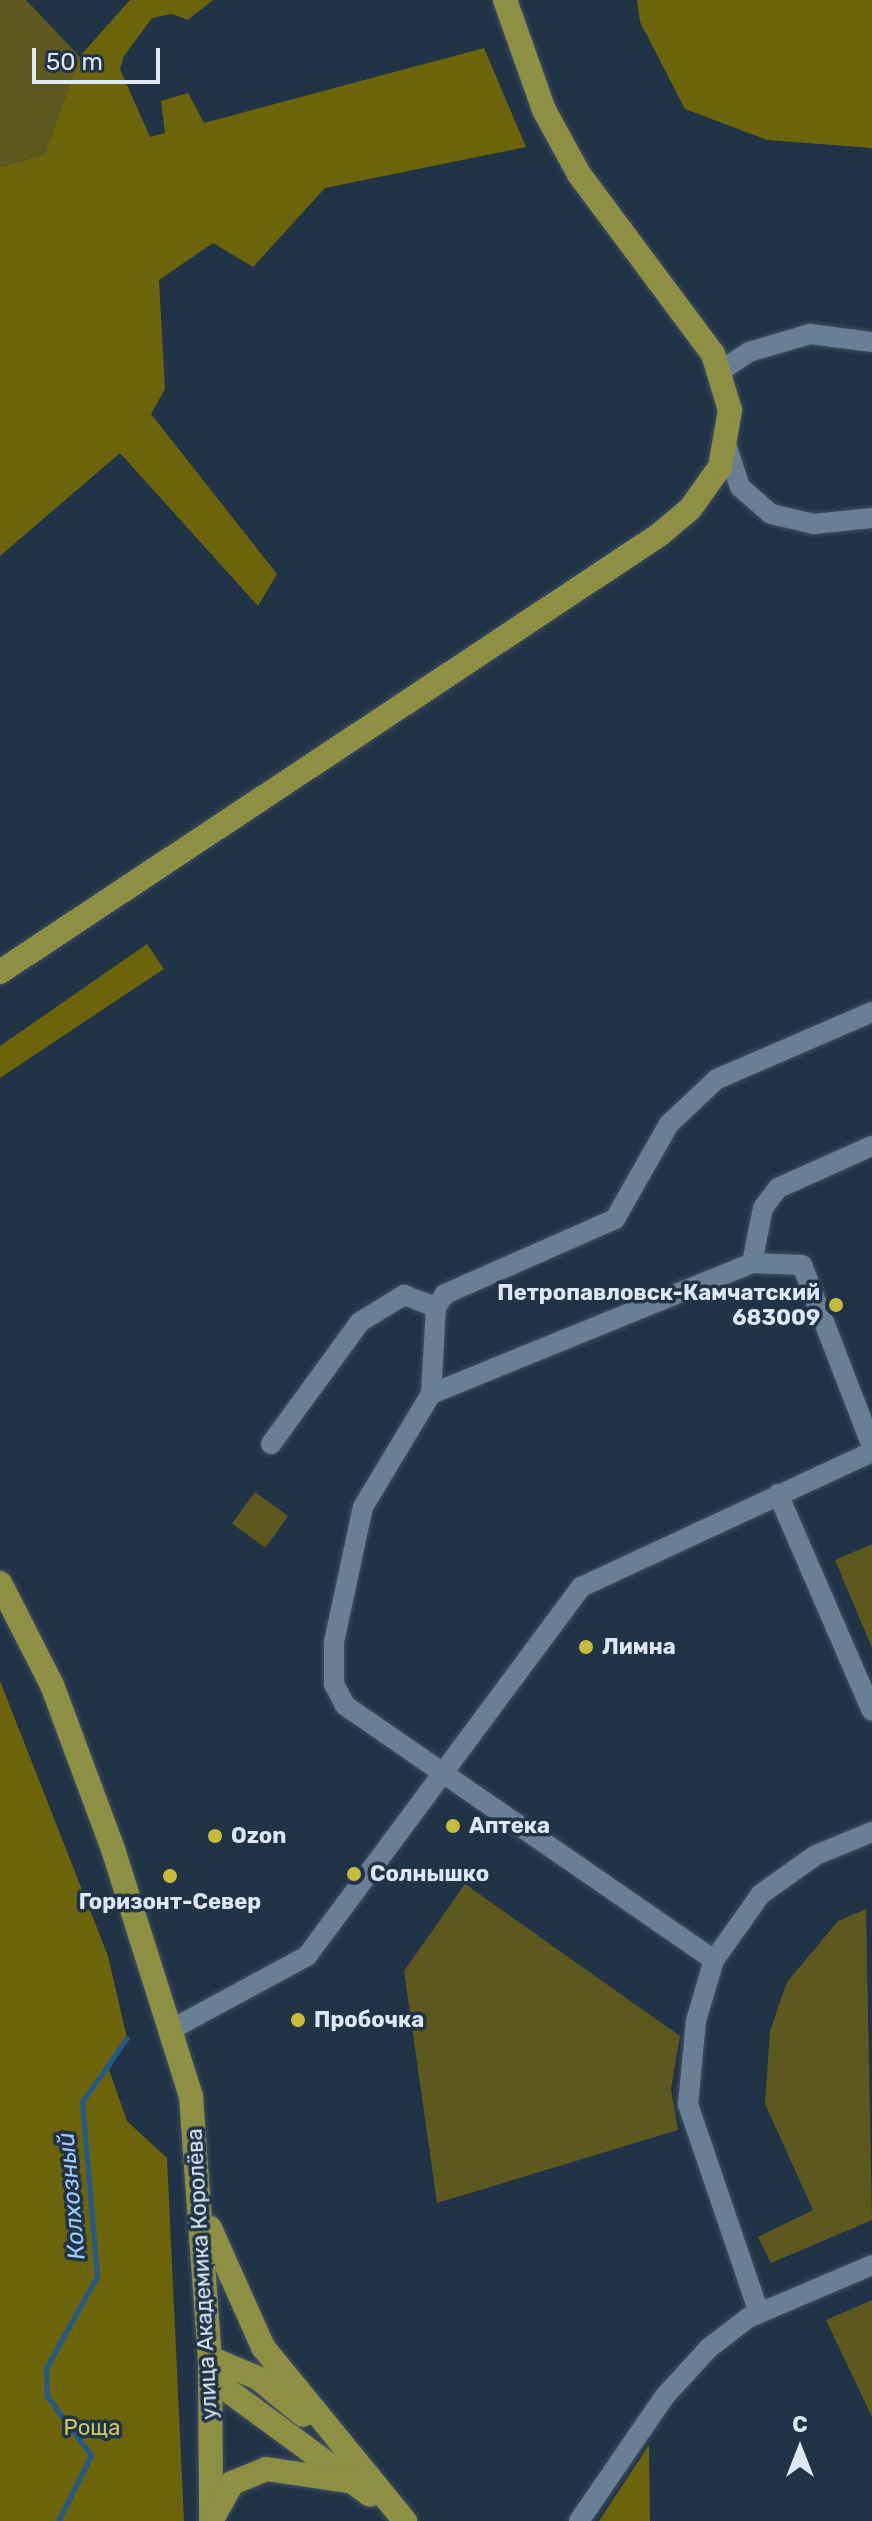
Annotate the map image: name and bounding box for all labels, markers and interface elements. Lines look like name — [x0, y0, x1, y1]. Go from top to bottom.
scale bar — [36, 32, 164, 82]
text: 50 m — [46, 48, 103, 76]
place label: Петропавловск-Камчатский 683009 — [497, 1279, 820, 1330]
marker: Петропавловск-Камчатский 683009 — [827, 1296, 845, 1314]
place label: Лимна — [602, 1634, 676, 1660]
marker: Лимна — [577, 1638, 595, 1656]
place label: Аптека — [469, 1813, 550, 1839]
marker: Аптека — [444, 1817, 462, 1835]
place label: Ozon — [231, 1823, 286, 1849]
marker: Ozon — [206, 1827, 224, 1845]
place label: Солнышко — [370, 1861, 489, 1887]
marker: Солнышко — [345, 1865, 363, 1883]
marker: Горизонт-Север — [161, 1867, 179, 1885]
place label: Горизонт-Север — [79, 1889, 261, 1915]
place label: Пробочка — [314, 2007, 424, 2033]
marker: Пробочка — [289, 2011, 307, 2029]
street label: улица Академика Королёва — [181, 2128, 223, 2420]
water label: Колхозный — [52, 2131, 92, 2261]
north arrow — [760, 2409, 840, 2489]
text: С — [792, 2411, 808, 2438]
park label: Роща — [64, 2415, 120, 2441]

